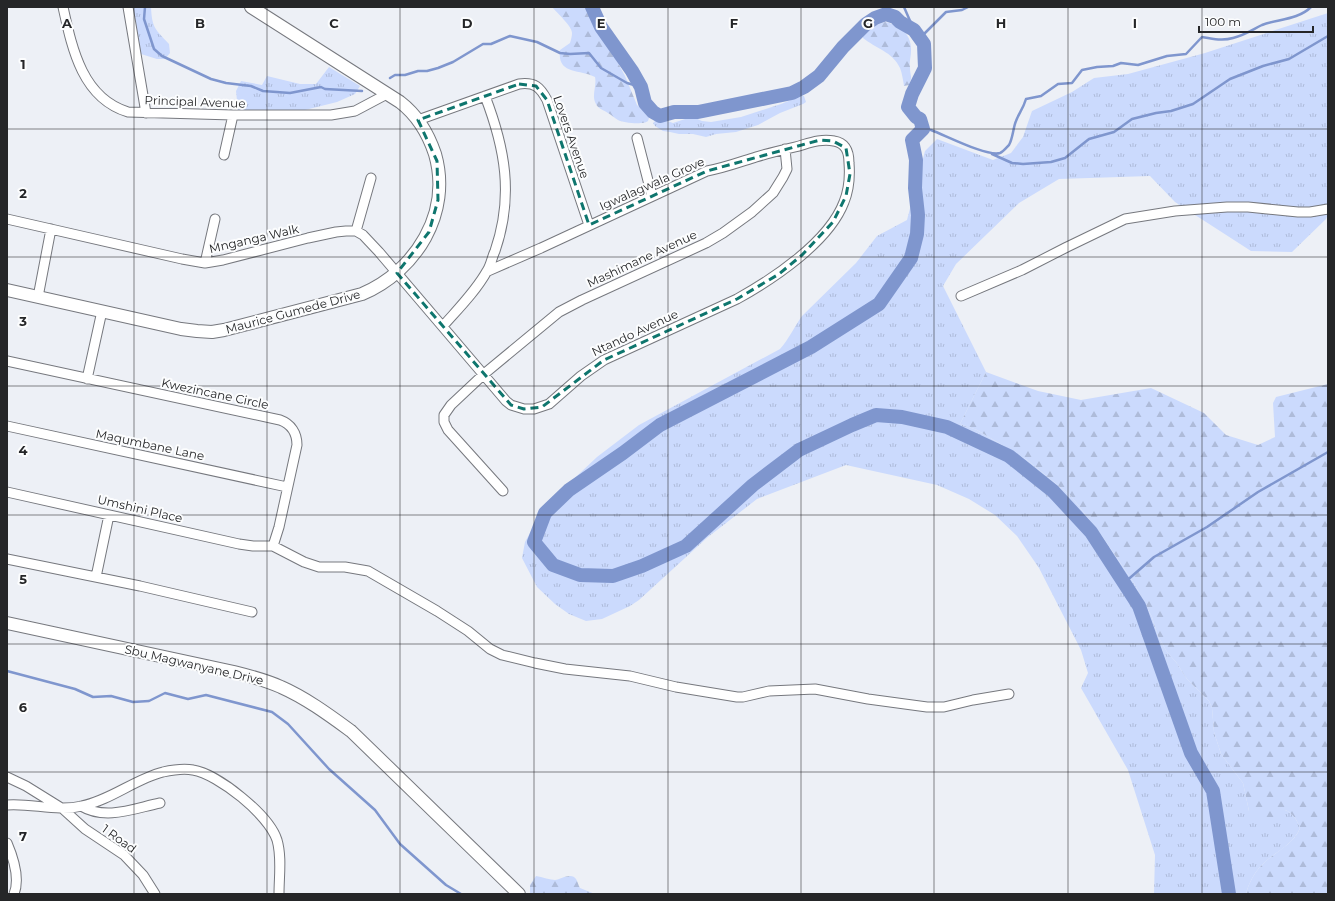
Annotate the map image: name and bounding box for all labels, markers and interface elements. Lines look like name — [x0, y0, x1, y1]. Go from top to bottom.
scale bar — [1199, 8, 1313, 34]
text: 100 m — [1205, 14, 1241, 29]
text: A — [61, 15, 73, 31]
text: B — [195, 15, 205, 31]
text: C — [329, 15, 339, 31]
text: D — [462, 15, 473, 31]
text: E — [597, 15, 606, 31]
text: F — [730, 15, 738, 31]
text: G — [863, 15, 873, 31]
text: H — [996, 15, 1006, 31]
text: I — [1133, 15, 1137, 31]
text: 1 — [20, 56, 26, 72]
street label: Principal Avenue — [144, 92, 246, 111]
street label: Lovers Avenue — [550, 93, 593, 180]
street label: Igwalagwala Grove — [597, 154, 707, 213]
text: 2 — [19, 185, 27, 201]
street label: Mnganga Walk — [208, 221, 301, 256]
street label: Mashimane Avenue — [585, 227, 699, 291]
street label: Maurice Gumede Drive — [224, 286, 362, 337]
street label: Ntando Avenue — [589, 306, 680, 359]
text: 3 — [18, 313, 27, 329]
street label: Kwezincane Circle — [160, 375, 270, 412]
street label: Maqumbane Lane — [94, 426, 206, 463]
text: 4 — [19, 442, 28, 458]
street label: Umshini Place — [96, 491, 184, 526]
text: 5 — [19, 571, 27, 587]
street label: Sbu Magwanyane Drive — [123, 641, 265, 688]
text: 6 — [19, 699, 28, 715]
street label: 1 Road — [99, 821, 139, 856]
text: 7 — [19, 828, 27, 844]

